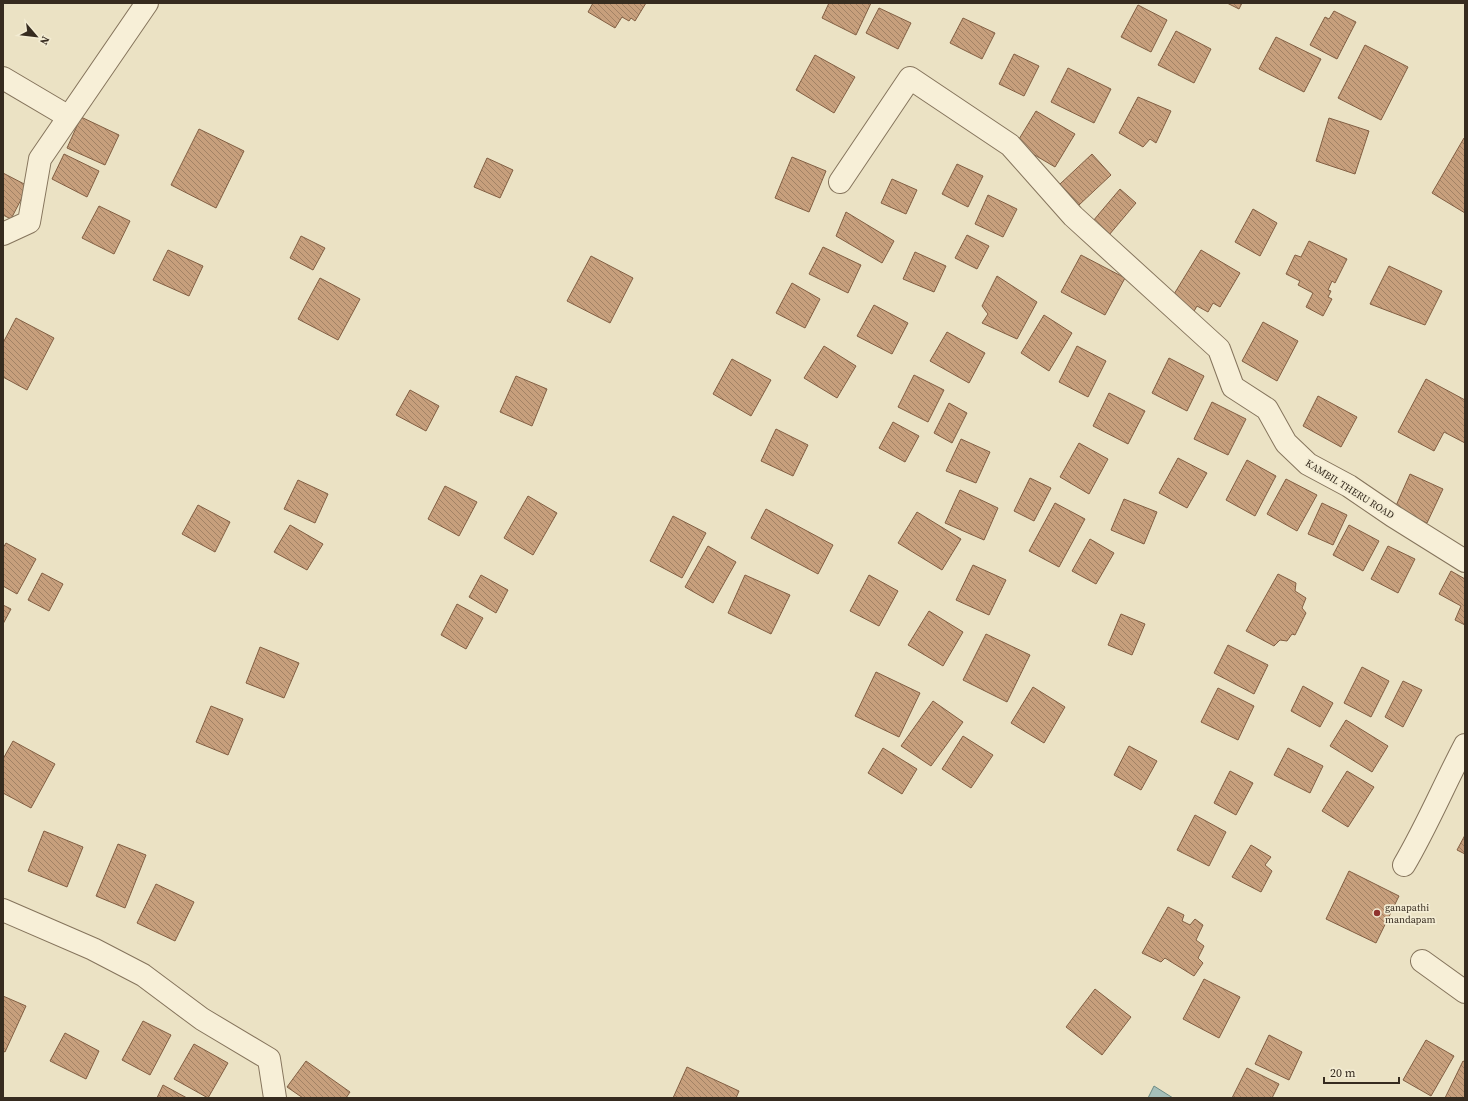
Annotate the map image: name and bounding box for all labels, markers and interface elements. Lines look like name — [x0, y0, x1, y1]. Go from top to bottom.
north arrow — [16, 16, 56, 56]
text: N — [36, 33, 53, 48]
street label: KAMBIL THERU ROAD — [1303, 456, 1397, 522]
place label: ganapathi mandapam — [1385, 901, 1435, 926]
marker: ganapathi mandapam — [1372, 908, 1382, 918]
scale bar — [1324, 1059, 1399, 1085]
text: 20 m — [1330, 1065, 1356, 1081]

